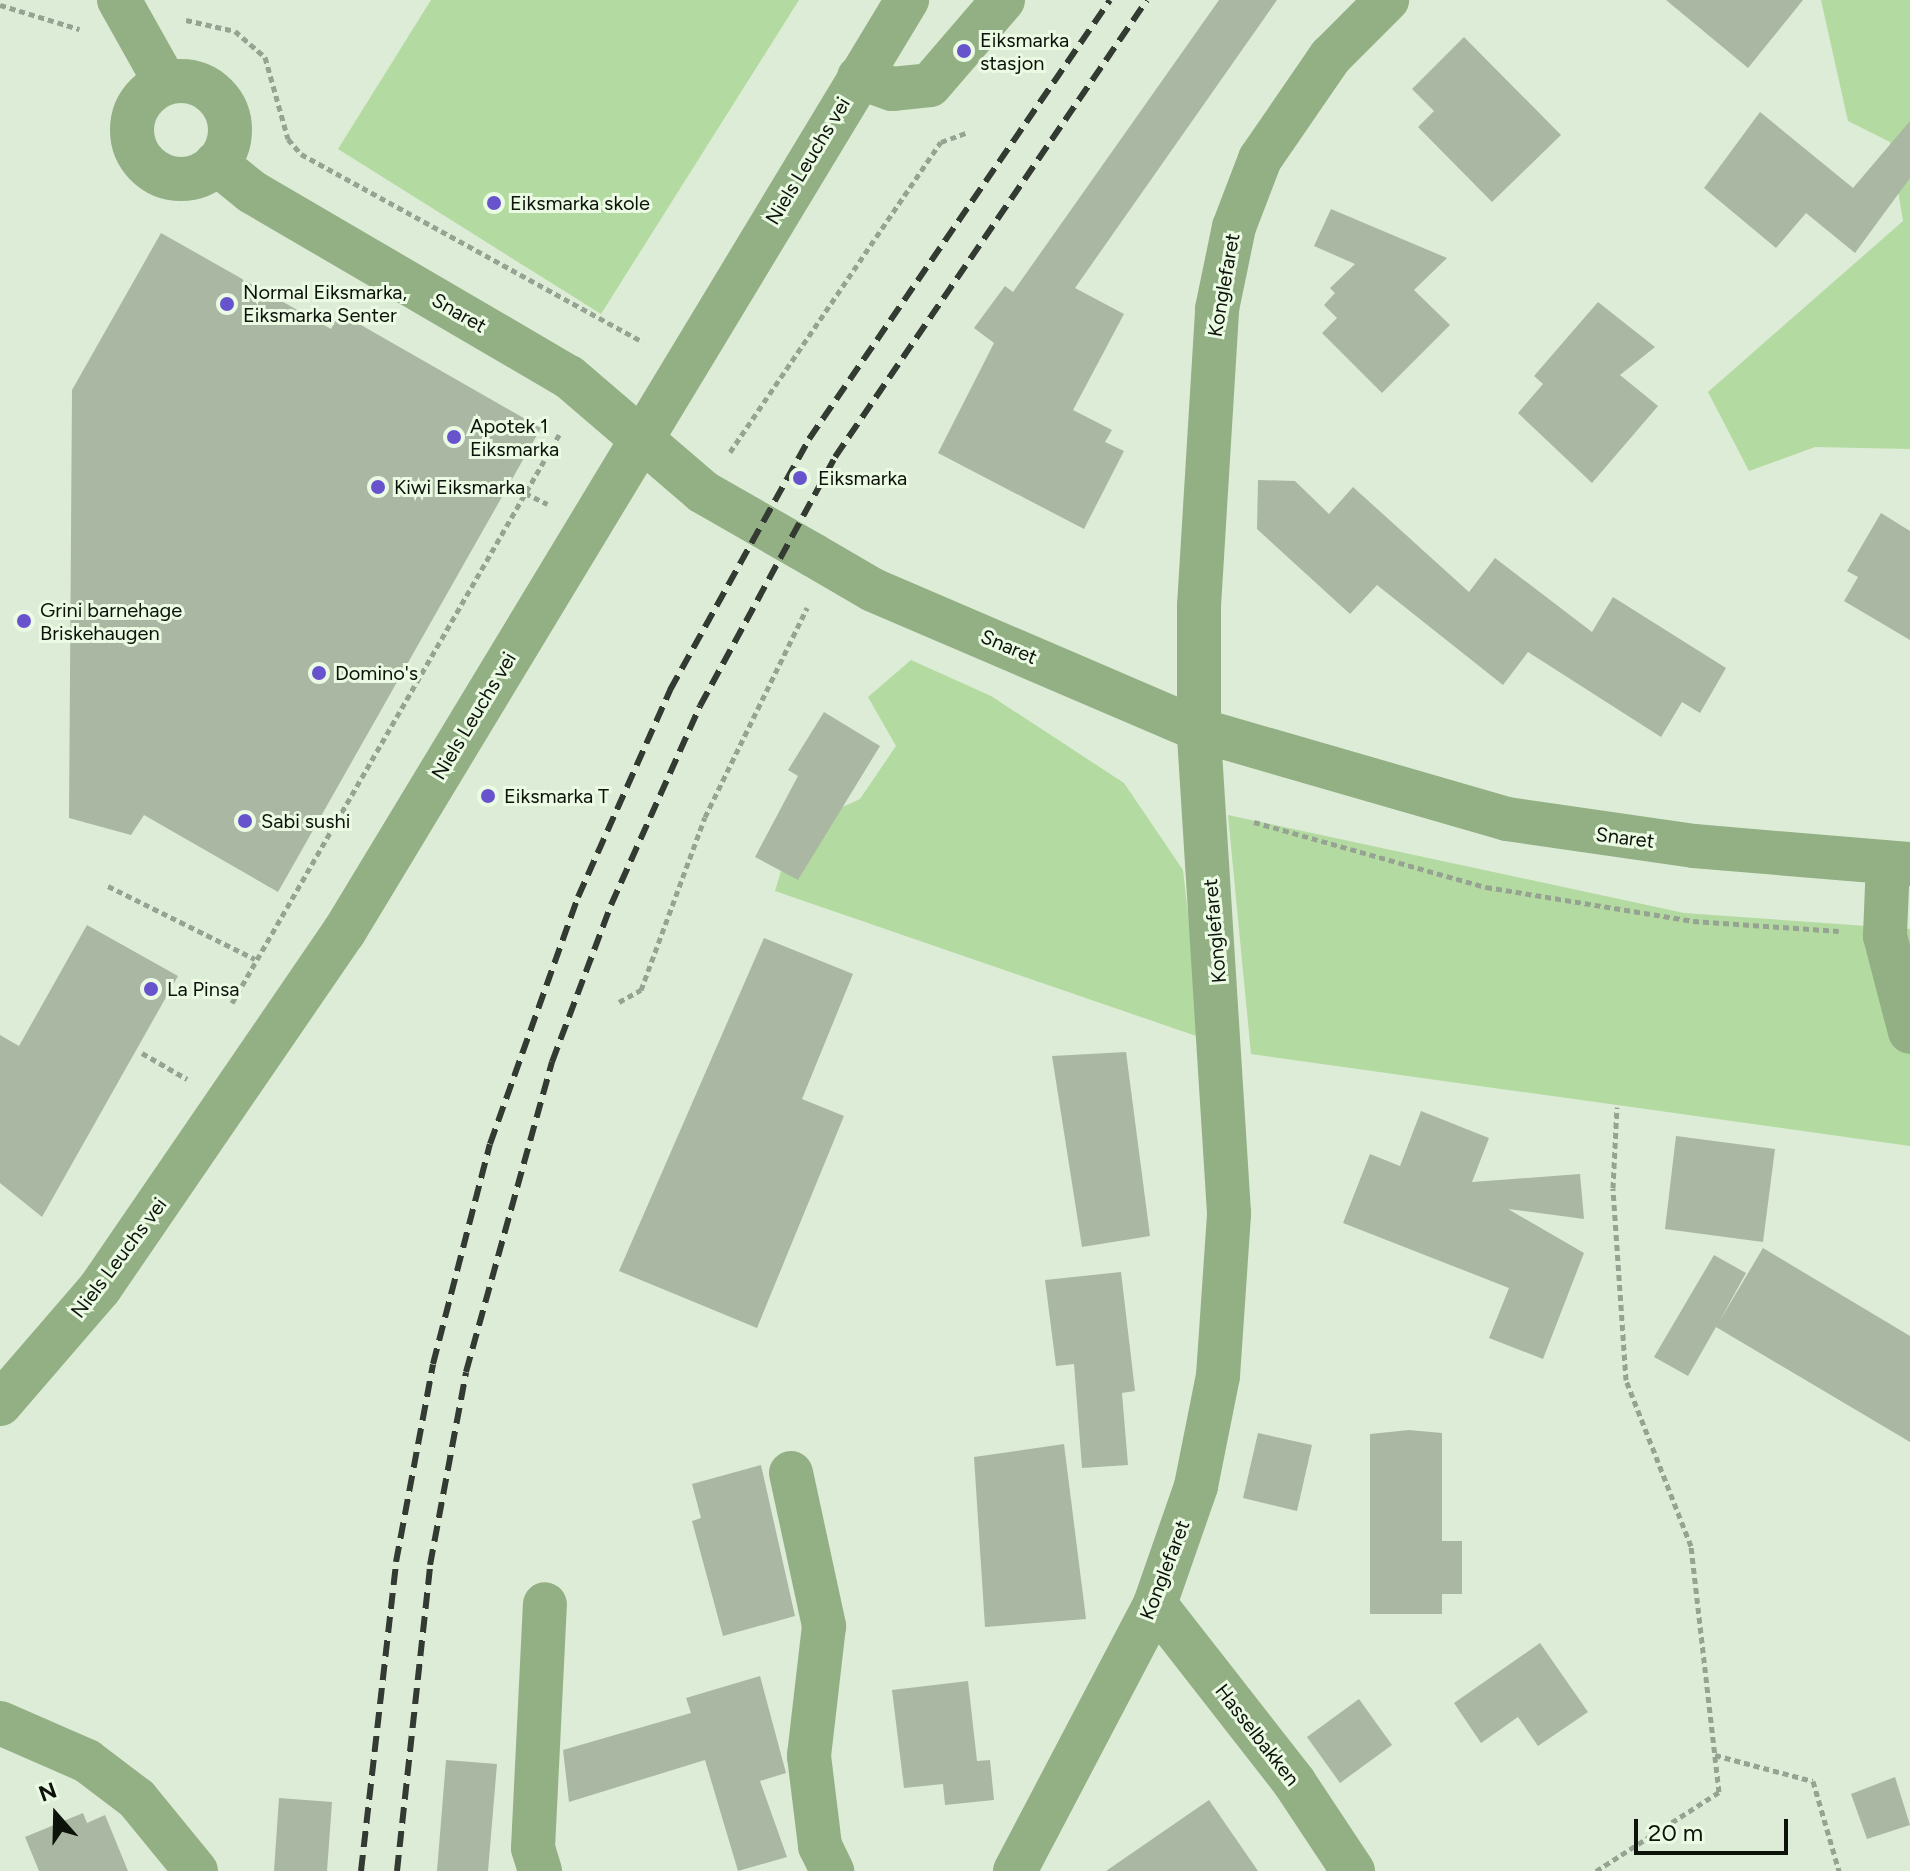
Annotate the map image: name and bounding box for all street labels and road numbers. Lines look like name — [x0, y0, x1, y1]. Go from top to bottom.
street label: Niels Leuchs vei — [761, 93, 855, 229]
street label: Konglefaret — [1203, 231, 1245, 339]
street label: Snaret — [428, 288, 490, 338]
street label: Snaret — [977, 624, 1041, 670]
street label: Niels Leuchs vei — [427, 648, 521, 784]
street label: Snaret — [1594, 823, 1656, 853]
street label: Konglefaret — [1198, 878, 1232, 984]
street label: Niels Leuchs vei — [66, 1193, 172, 1323]
street label: Konglefaret — [1135, 1517, 1195, 1623]
street label: Hasselbakken — [1210, 1679, 1304, 1791]

